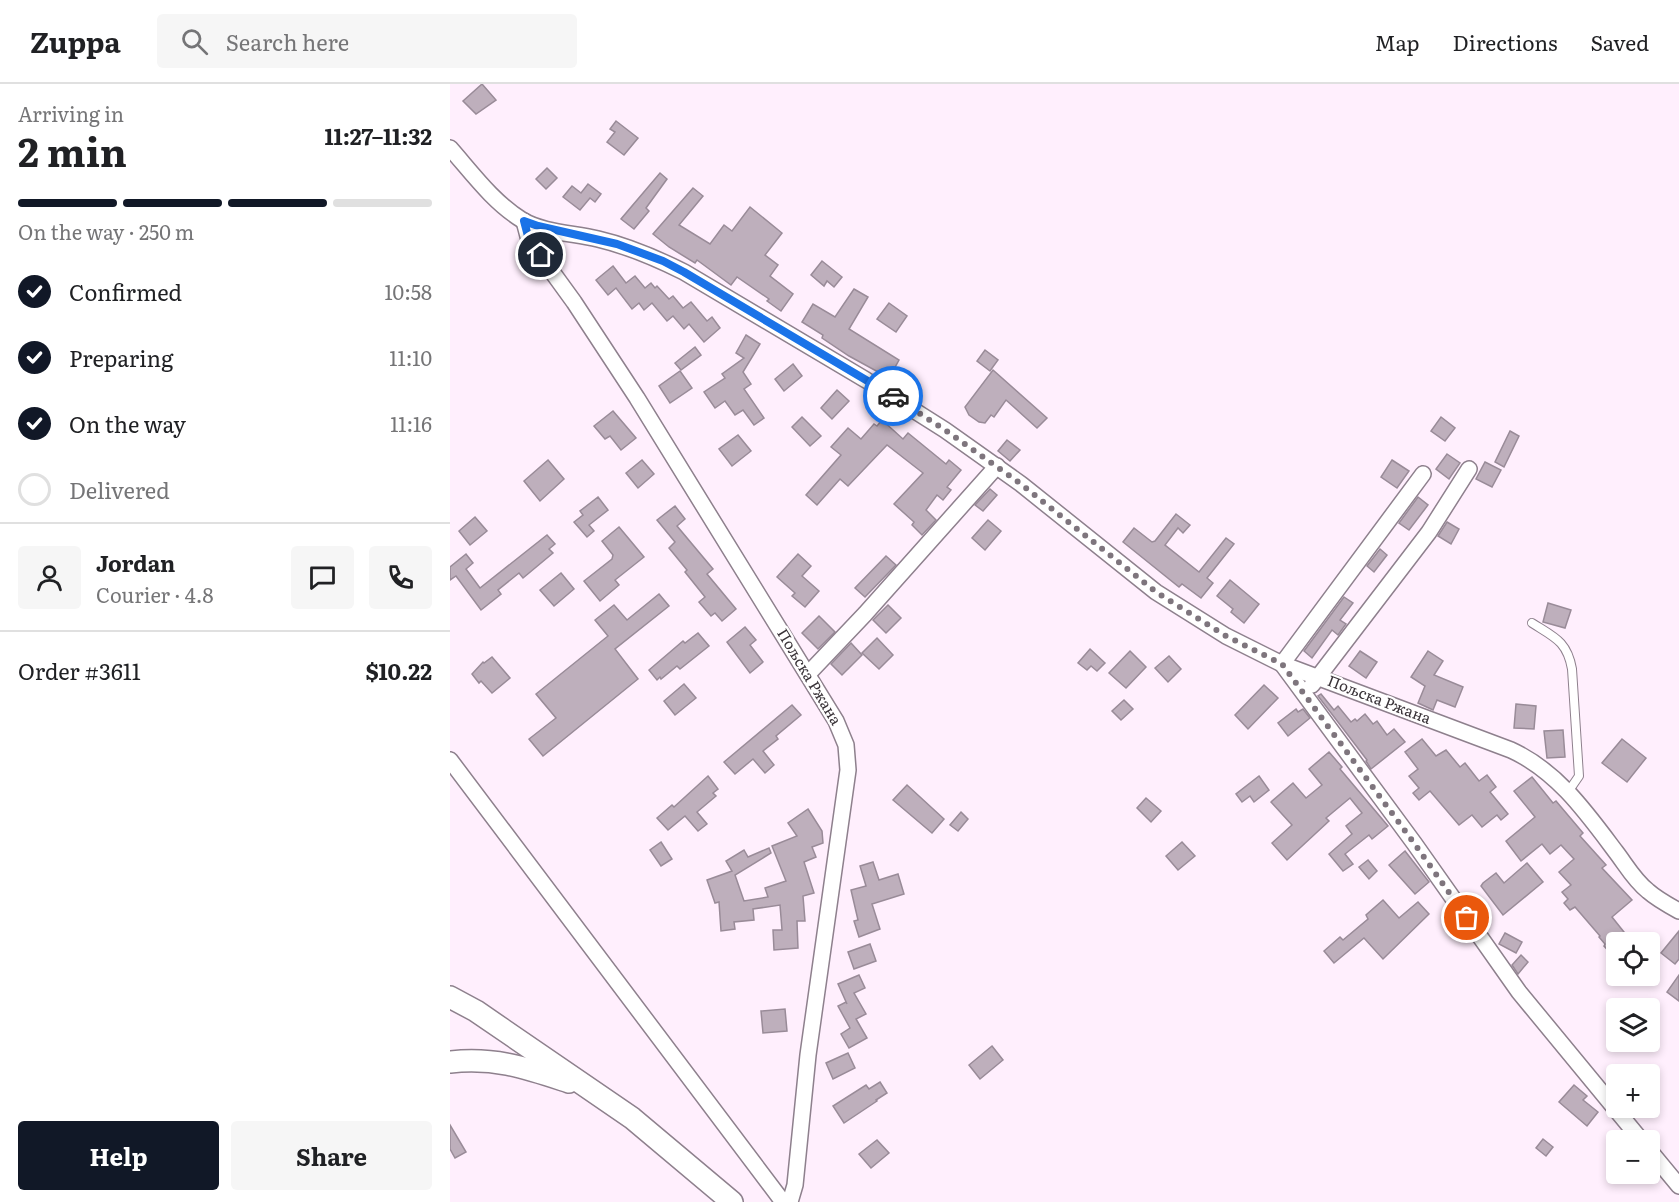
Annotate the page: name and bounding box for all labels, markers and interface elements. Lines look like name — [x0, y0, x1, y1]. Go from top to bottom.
search box — [157, 14, 577, 68]
text: Zuppa — [30, 20, 121, 62]
icon: search — [178, 25, 211, 58]
text: Search here — [226, 25, 349, 58]
text: Map — [1375, 26, 1420, 57]
text: Directions — [1453, 26, 1558, 57]
text: Saved — [1591, 26, 1649, 57]
text: Arriving in — [18, 98, 124, 128]
text: 11:27–11:32 — [324, 119, 432, 152]
text: 2 min — [18, 121, 127, 179]
text: On the way · 250 m — [18, 216, 194, 246]
pin — [515, 229, 566, 280]
icon: home — [524, 238, 557, 271]
icon: check — [18, 275, 51, 308]
text: Confirmed — [69, 275, 182, 308]
text: 10:58 — [384, 276, 432, 306]
icon: check — [18, 341, 51, 374]
text: Preparing — [69, 341, 173, 374]
text: 11:10 — [389, 342, 432, 372]
courier — [863, 366, 923, 426]
icon: car — [877, 380, 910, 413]
icon: check — [18, 407, 51, 440]
text: On the way — [69, 407, 186, 440]
text: 11:16 — [390, 408, 432, 438]
text: Delivered — [69, 473, 170, 506]
button: person — [18, 546, 81, 609]
text: Jordan — [96, 546, 175, 579]
button: chat — [291, 546, 354, 609]
button: phone — [369, 546, 432, 609]
text: Courier · 4.8 — [96, 579, 213, 609]
street label: Пољска Ржана — [772, 623, 849, 730]
text: Order #3611 — [18, 654, 141, 687]
text: $10.22 — [365, 654, 432, 687]
street label: Пољска Ржана — [1324, 668, 1436, 729]
pin — [1441, 892, 1492, 943]
icon: bag — [1450, 901, 1483, 934]
map controls — [1606, 932, 1660, 1184]
button: locate — [1606, 932, 1660, 986]
button: layers — [1606, 998, 1660, 1052]
button: + — [1606, 1064, 1660, 1118]
button: Help — [18, 1121, 219, 1190]
button: Share — [231, 1121, 432, 1190]
button: − — [1606, 1130, 1660, 1184]

